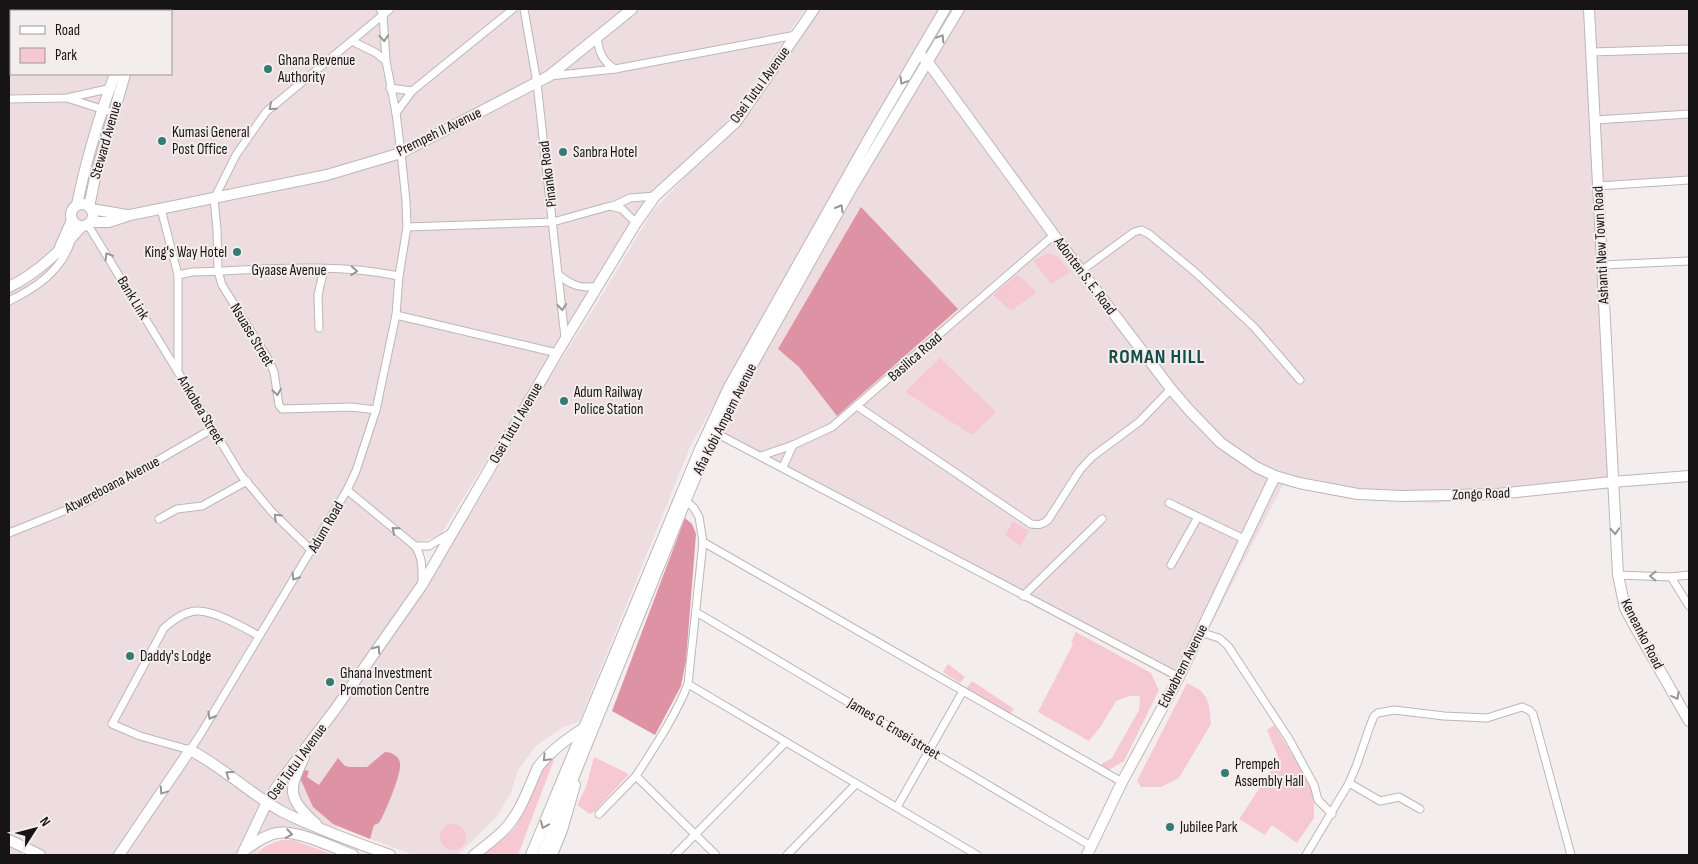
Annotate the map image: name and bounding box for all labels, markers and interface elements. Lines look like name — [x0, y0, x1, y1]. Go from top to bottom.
legend — [10, 10, 172, 75]
text: Road — [55, 21, 80, 40]
one-way arrow — [379, 34, 390, 42]
one-way arrow — [934, 35, 944, 44]
street label: Osei Tutu I Avenue — [726, 43, 794, 127]
text: Park — [55, 46, 77, 65]
place label: Ghana Revenue Authority — [277, 51, 355, 87]
marker: Ghana Revenue Authority — [262, 63, 274, 75]
one-way arrow — [899, 75, 909, 84]
street label: Steward Avenue — [86, 99, 126, 181]
one-way arrow — [269, 102, 278, 111]
street label: Prempeh II Avenue — [393, 103, 485, 161]
place label: Kumasi General Post Office — [172, 123, 249, 159]
marker: Kumasi General Post Office — [156, 135, 168, 147]
street label: Pinanko Road — [534, 140, 562, 208]
place label: Sanbra Hotel — [573, 143, 637, 162]
marker: Sanbra Hotel — [557, 146, 569, 158]
street label: Ashanti New Town Road — [1588, 185, 1614, 306]
one-way arrow — [834, 205, 844, 214]
street label: Adonten S. E. Road — [1049, 233, 1120, 319]
place label: King's Way Hotel — [145, 243, 227, 262]
marker: King's Way Hotel — [231, 246, 243, 258]
one-way arrow — [104, 252, 114, 261]
street label: Gyaase Avenue — [252, 261, 326, 280]
one-way arrow — [350, 265, 358, 276]
street label: Bank Link — [113, 273, 154, 323]
street label: Nsuase Street — [226, 300, 279, 370]
one-way arrow — [556, 304, 567, 312]
street label: Basilica Road — [884, 328, 946, 386]
district label: ROMAN HILL — [1109, 345, 1205, 369]
street label: Afia Kobi Ampem Avenue — [688, 360, 761, 479]
street label: Ankobea Street — [173, 371, 229, 448]
street label: Osei Tutu I Avenue — [485, 379, 547, 467]
place label: Adum Railway Police Station — [573, 383, 644, 419]
one-way arrow — [272, 388, 282, 397]
marker: Adum Railway Police Station — [558, 395, 570, 407]
street label: Atwereboana Avenue — [60, 452, 163, 519]
street label: Zongo Road — [1452, 483, 1510, 505]
street label: Adum Road — [303, 498, 348, 557]
one-way arrow — [274, 514, 283, 523]
one-way arrow — [392, 526, 401, 535]
one-way arrow — [1610, 527, 1621, 535]
one-way arrow — [1649, 571, 1657, 581]
one-way arrow — [292, 572, 302, 581]
street label: Keneanko Road — [1616, 596, 1668, 672]
street label: Edwabrem Avenue — [1154, 621, 1212, 711]
one-way arrow — [372, 646, 380, 655]
place label: Daddy's Lodge — [140, 647, 211, 666]
marker: Daddy's Lodge — [124, 650, 136, 662]
place label: Ghana Investment Promotion Centre — [340, 664, 433, 700]
marker: Ghana Investment Promotion Centre — [324, 676, 336, 688]
one-way arrow — [1669, 691, 1679, 700]
street label: James G. Ensei street — [843, 693, 944, 764]
one-way arrow — [208, 711, 218, 720]
street label: Osei Tutu I Avenue — [263, 720, 331, 804]
one-way arrow — [543, 752, 552, 761]
place label: Prempeh Assembly Hall — [1234, 755, 1304, 791]
marker: Prempeh Assembly Hall — [1219, 767, 1231, 779]
one-way arrow — [226, 772, 235, 780]
one-way arrow — [160, 785, 169, 794]
north arrow — [10, 804, 60, 854]
text: N — [36, 814, 54, 830]
place label: Jubilee Park — [1179, 818, 1238, 837]
one-way arrow — [539, 820, 550, 829]
marker: Jubilee Park — [1164, 821, 1176, 833]
one-way arrow — [284, 828, 293, 838]

